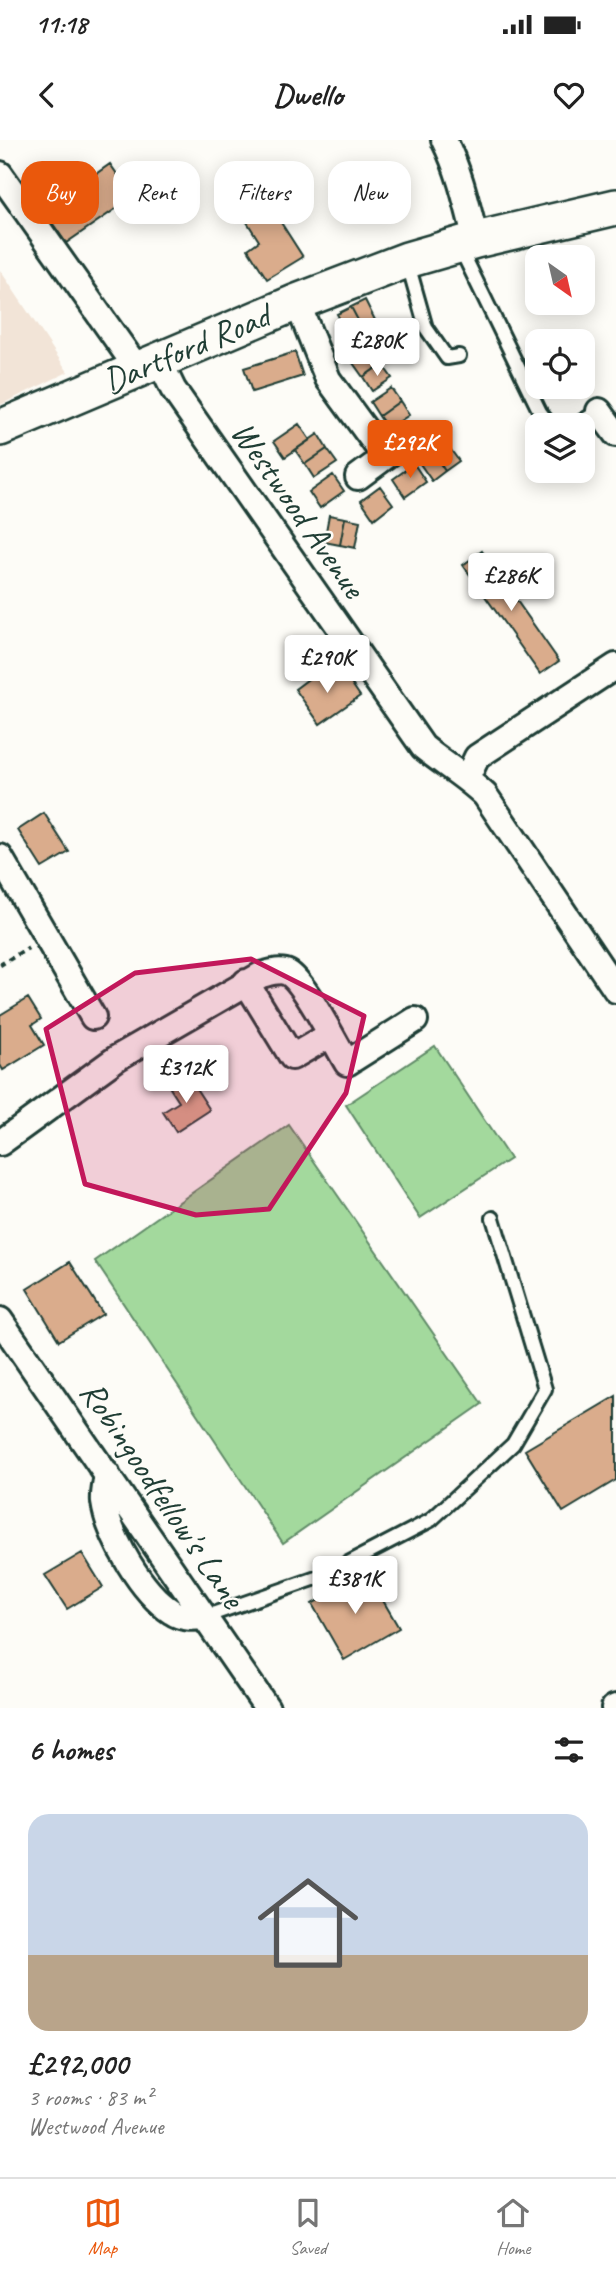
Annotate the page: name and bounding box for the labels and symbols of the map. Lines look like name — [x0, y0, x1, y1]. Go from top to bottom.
north arrow — [525, 245, 595, 315]
street label: Dartford Road — [96, 291, 281, 404]
pin: £280K — [328, 318, 426, 378]
street label: Westwood Avenue — [221, 412, 378, 609]
pin: £292K — [361, 420, 459, 480]
pin: £286K — [462, 554, 560, 613]
pin: £290K — [278, 636, 376, 695]
pin: £312K — [137, 1046, 235, 1105]
street label: Robingoodfellow's Lane — [70, 1372, 257, 1619]
pin: £381K — [306, 1556, 404, 1616]

